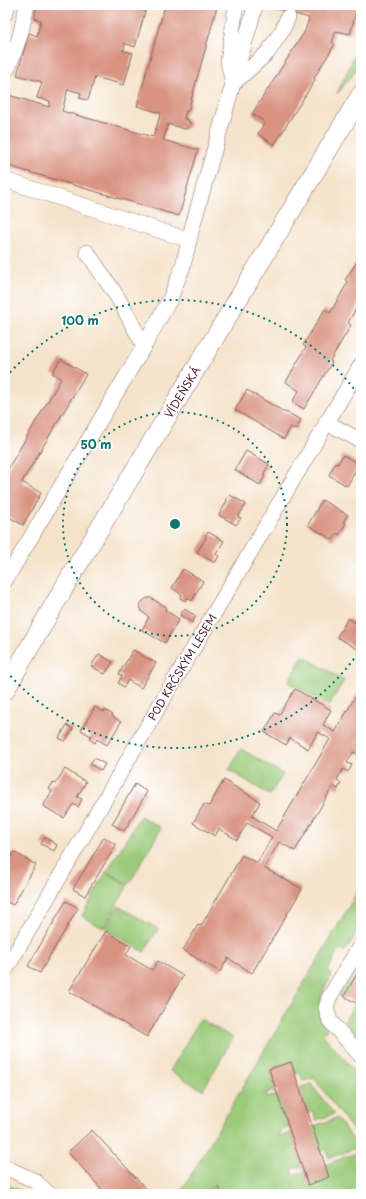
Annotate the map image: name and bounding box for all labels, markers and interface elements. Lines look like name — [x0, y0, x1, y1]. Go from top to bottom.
text: 100 m — [61, 311, 99, 329]
street label: VÍDEŇSKÁ — [160, 363, 204, 421]
text: 50 m — [80, 435, 112, 453]
centre of rings — [168, 517, 182, 531]
street label: POD KRČSKÝM LESEM — [143, 610, 221, 724]

